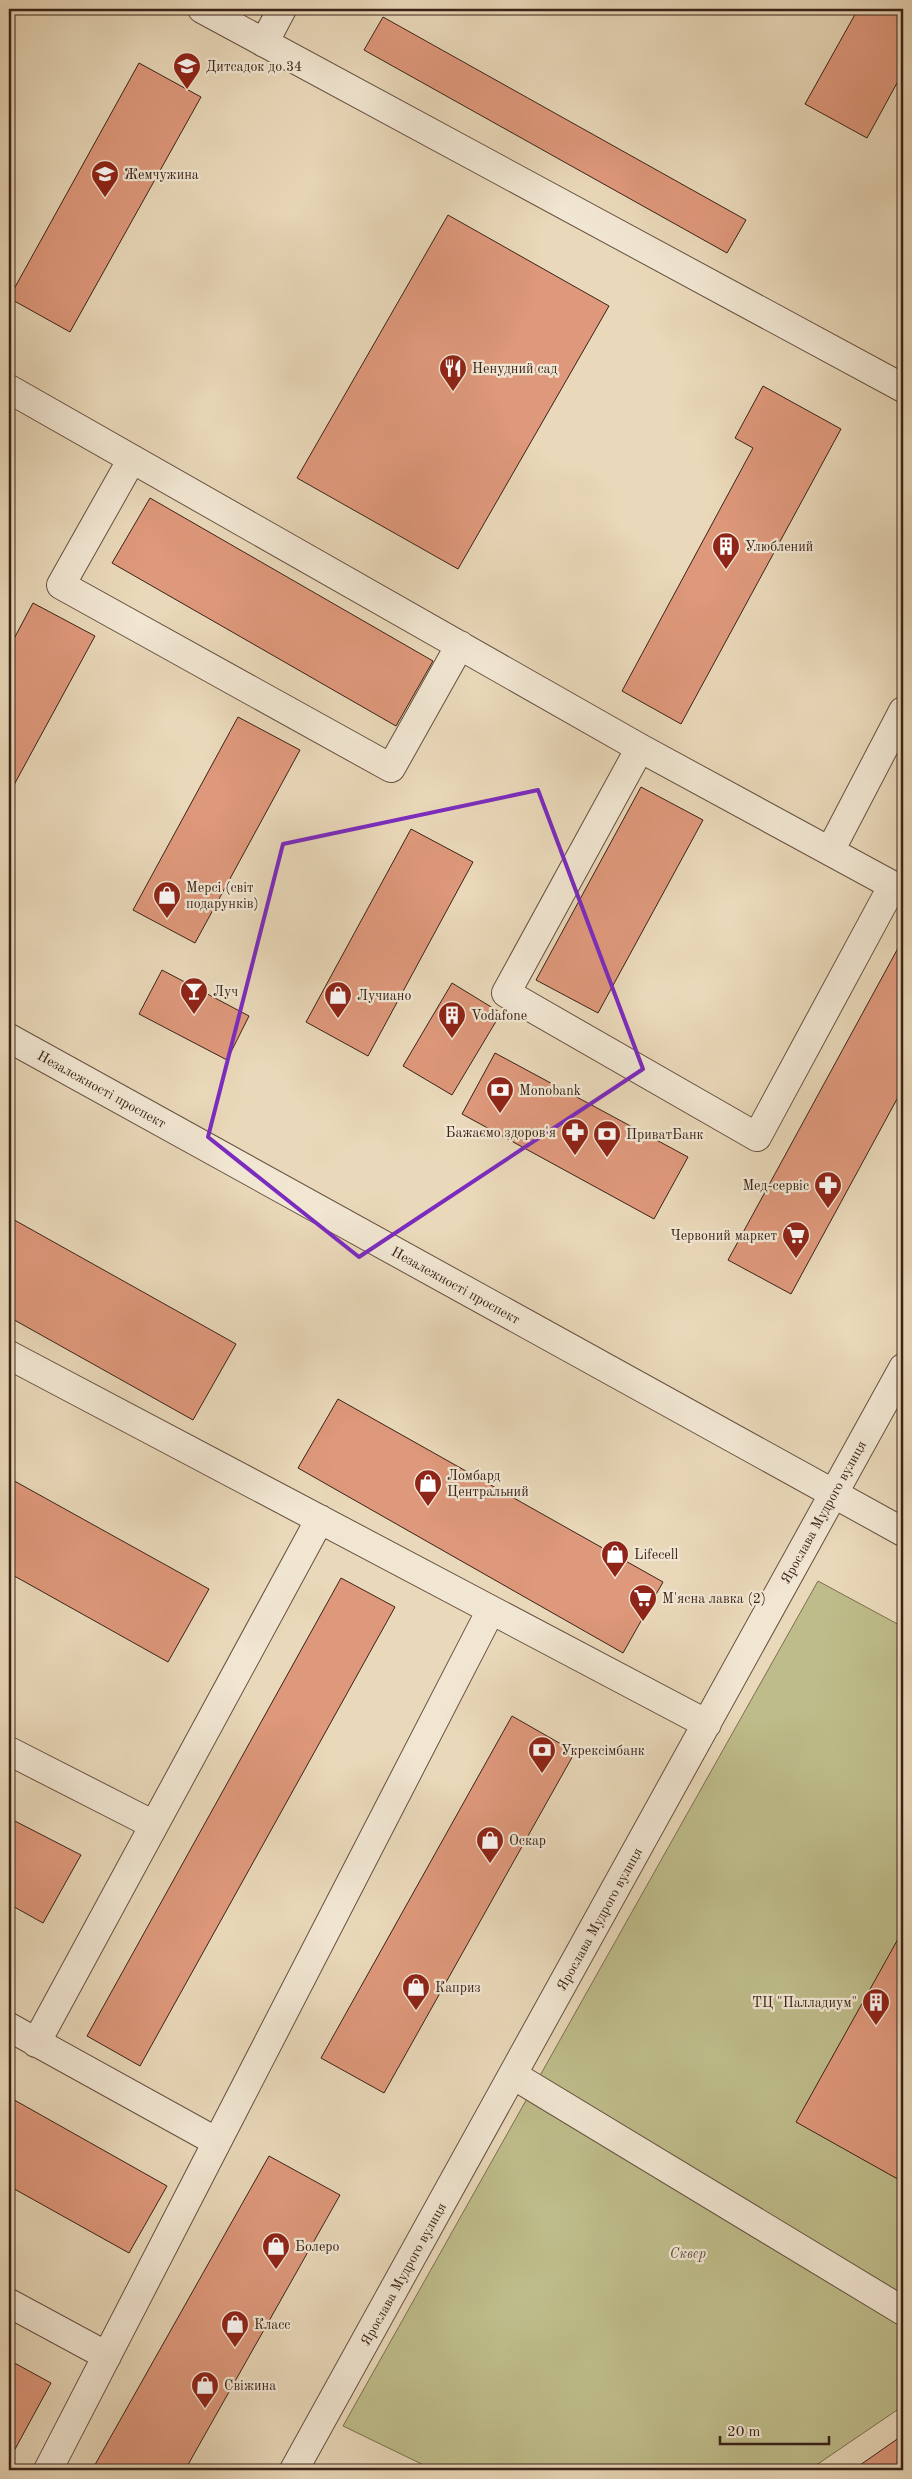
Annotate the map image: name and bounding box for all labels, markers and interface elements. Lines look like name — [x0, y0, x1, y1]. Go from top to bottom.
school or university icon: Дитсадок до 34 — [172, 51, 202, 90]
place label: Дитсадок до 34 — [206, 60, 302, 74]
school or university icon: Жемчужина — [90, 159, 120, 198]
place label: Жемчужина — [124, 168, 199, 182]
restaurant icon: Ненудний сад — [438, 353, 468, 392]
place label: Ненудний сад — [472, 362, 557, 376]
building icon: Улюблений — [711, 531, 741, 570]
place label: Улюблений — [745, 540, 813, 554]
shop icon: Мерсі (світ подарунків) — [152, 880, 182, 919]
place label: Мерсі (світ подарунків) — [186, 881, 259, 911]
bar icon: Луч — [179, 976, 209, 1015]
shop icon: Лучиано — [323, 980, 353, 1019]
place label: Луч — [213, 985, 238, 999]
place label: Лучиано — [357, 989, 411, 1003]
building icon: Vodafone — [437, 1000, 467, 1039]
place label: Vodafone — [471, 1009, 527, 1023]
street label: Незалежності проспект — [35, 1049, 169, 1131]
bank icon: Monobank — [485, 1075, 515, 1114]
place label: Monobank — [519, 1084, 581, 1098]
pharmacy icon: Бажаємо здоров'я — [560, 1117, 590, 1156]
bank icon: ПриватБанк — [592, 1119, 622, 1158]
place label: Бажаємо здоров'я — [446, 1126, 556, 1140]
place label: ПриватБанк — [626, 1128, 704, 1142]
pharmacy icon: Мед-сервіс — [813, 1170, 843, 1209]
place label: Мед-сервіс — [742, 1179, 809, 1193]
supermarket icon: Червоний маркет — [781, 1220, 811, 1259]
place label: Червоний маркет — [670, 1229, 777, 1243]
street label: Незалежності проспект — [389, 1245, 523, 1327]
street label: Ярослава Мудрого вулиця — [779, 1439, 869, 1586]
shop icon: Ломбард Центральний — [413, 1468, 443, 1507]
place label: Ломбард Центральний — [447, 1469, 529, 1499]
shop icon: Lifecell — [600, 1539, 630, 1578]
place label: Lifecell — [634, 1548, 679, 1562]
supermarket icon: М'ясна лавка (2) — [628, 1583, 658, 1622]
place label: М'ясна лавка (2) — [662, 1592, 766, 1606]
bank icon: Укрексімбанк — [527, 1735, 557, 1774]
place label: Укрексімбанк — [561, 1744, 645, 1758]
shop icon: Оскар — [475, 1825, 505, 1864]
place label: Оскар — [509, 1834, 546, 1848]
street label: Ярослава Мудрого вулиця — [555, 1846, 645, 1993]
shop icon: Каприз — [401, 1972, 431, 2011]
place label: Каприз — [435, 1981, 481, 1995]
building icon: ТЦ "Палладиум" — [861, 1987, 891, 2026]
place label: ТЦ "Палладиум" — [752, 1996, 857, 2010]
street label: Ярослава Мудрого вулиця — [359, 2201, 449, 2348]
shop icon: Болеро — [261, 2231, 291, 2270]
place label: Болеро — [295, 2240, 340, 2254]
park label: Сквер — [670, 2247, 707, 2262]
shop icon: Класс — [220, 2309, 250, 2348]
place label: Класс — [254, 2318, 290, 2332]
shop icon: Свіжина — [190, 2370, 220, 2409]
place label: Свіжина — [224, 2379, 276, 2393]
scale bar — [720, 2414, 828, 2446]
text: 20 m — [727, 2425, 761, 2440]

